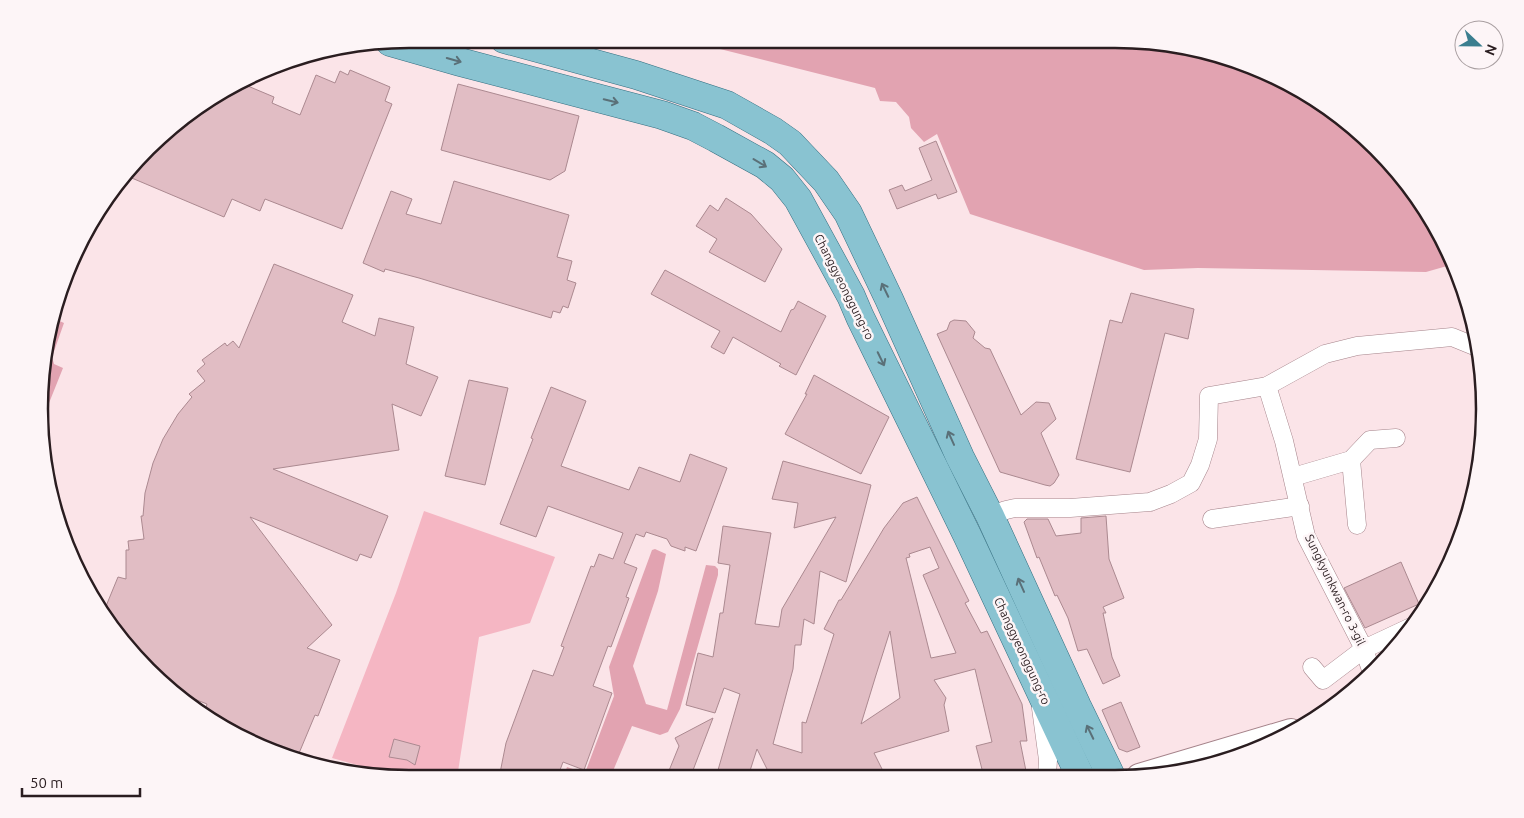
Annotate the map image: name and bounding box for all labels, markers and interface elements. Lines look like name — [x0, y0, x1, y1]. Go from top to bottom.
north arrow — [1454, 20, 1504, 70]
text: N — [1482, 42, 1500, 58]
one-way arrow — [446, 56, 462, 66]
one-way arrow — [603, 97, 619, 106]
one-way arrow — [753, 159, 767, 169]
street label: Changgyeonggung-ro — [812, 232, 877, 342]
one-way arrow — [879, 283, 889, 298]
one-way arrow — [876, 351, 886, 366]
one-way arrow — [946, 431, 956, 446]
street label: Sungkyunkwan-ro 3-gil — [1303, 532, 1368, 647]
one-way arrow — [1016, 578, 1026, 593]
street label: Changgyeonggung-ro — [992, 595, 1053, 706]
one-way arrow — [1085, 725, 1095, 740]
scale bar — [22, 766, 140, 798]
text: 50 m — [30, 774, 63, 791]

